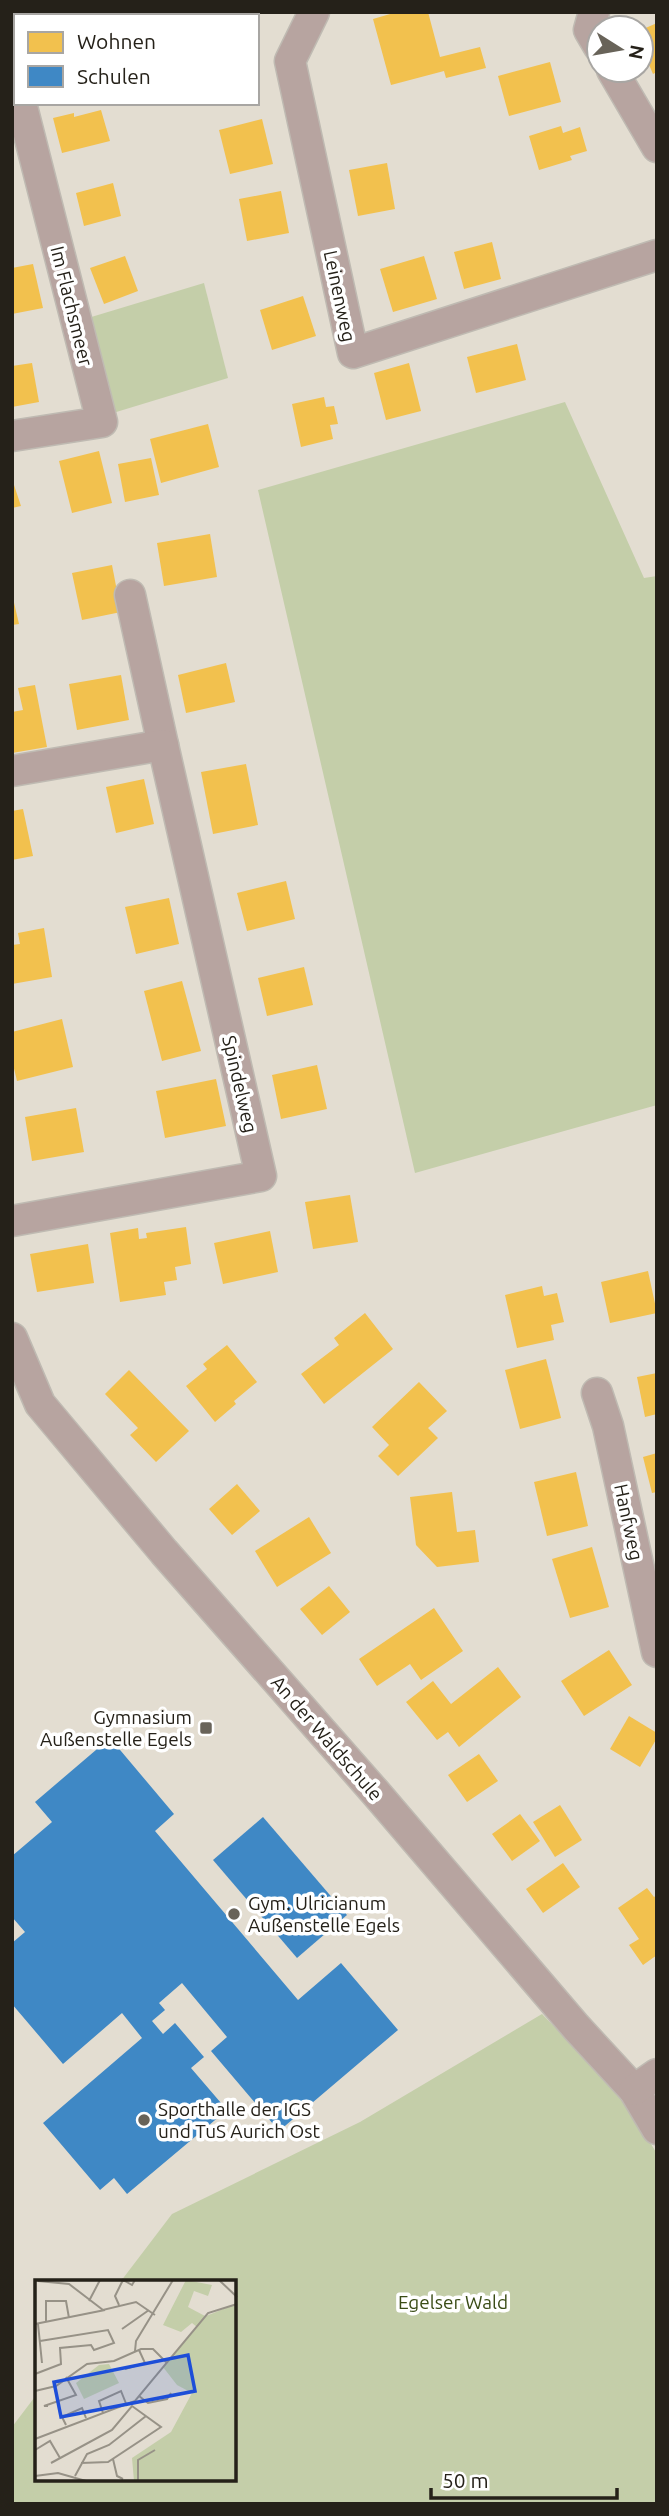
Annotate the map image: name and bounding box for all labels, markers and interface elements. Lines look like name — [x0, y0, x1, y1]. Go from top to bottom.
legend — [14, 14, 259, 105]
north arrow — [585, 14, 655, 84]
text: Wohnen — [77, 29, 156, 53]
text: N — [625, 43, 649, 61]
text: Schulen — [77, 64, 151, 88]
street label: Im Flachsmeer — [46, 244, 98, 368]
street label: Leinenweg — [320, 248, 360, 344]
street label: Spindelweg — [218, 1033, 262, 1135]
street label: Hanfweg — [610, 1482, 648, 1562]
street label: An der Waldschule — [267, 1671, 387, 1805]
place label: Gymnasium Außenstelle Egels — [40, 1706, 192, 1750]
marker: Gymnasium Außenstelle Egels — [198, 1720, 214, 1736]
place label: Gym. Ulricianum Außenstelle Egels — [248, 1892, 400, 1936]
marker: Gym. Ulricianum Außenstelle Egels — [226, 1906, 242, 1922]
place label: Sporthalle der IGS und TuS Aurich Ost — [158, 2098, 320, 2142]
marker: Sporthalle der IGS und TuS Aurich Ost — [136, 2112, 152, 2128]
inset map — [35, 2280, 236, 2481]
park label: Egelser Wald — [398, 2291, 508, 2313]
scale bar — [431, 2456, 616, 2500]
text: 50 m — [442, 2468, 489, 2492]

